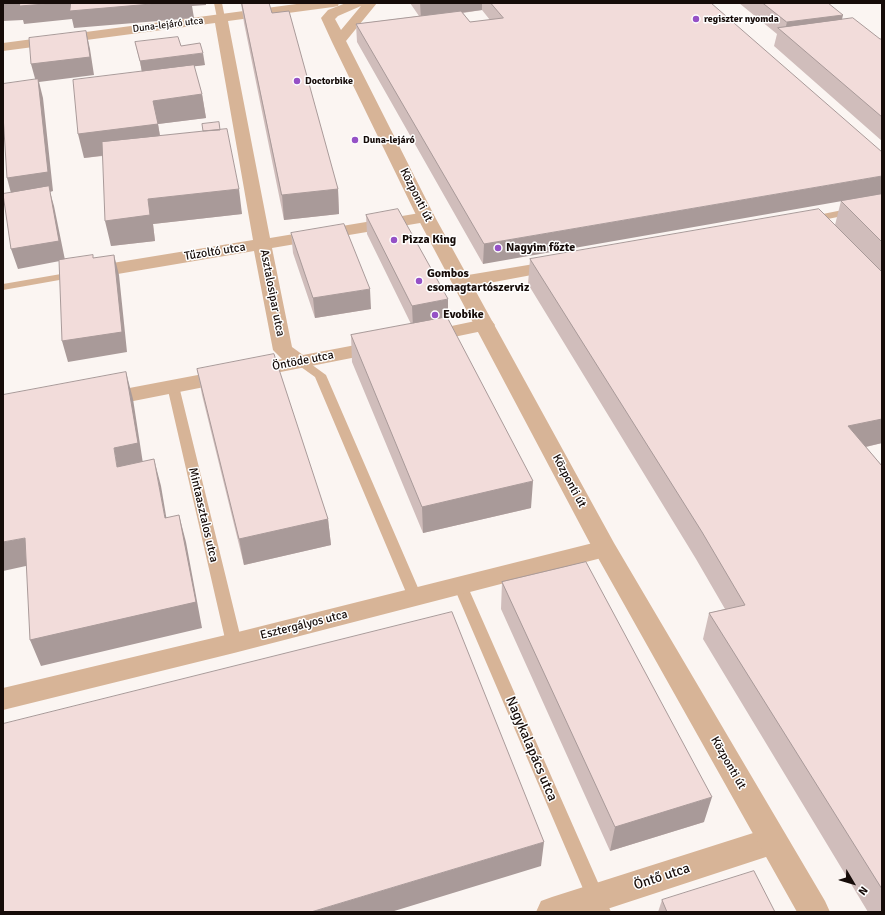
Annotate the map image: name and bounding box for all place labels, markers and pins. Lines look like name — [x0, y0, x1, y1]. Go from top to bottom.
place label: regiszter nyomda — [704, 13, 779, 25]
marker: regiszter nyomda — [691, 14, 701, 24]
place label: Doctorbike — [305, 75, 353, 87]
marker: Doctorbike — [292, 76, 302, 86]
place label: Duna-lejáró — [363, 134, 415, 146]
marker: Duna-lejáró — [350, 135, 360, 145]
place label: Pizza King — [402, 233, 456, 247]
marker: Pizza King — [389, 235, 399, 245]
place label: Nagyim főzte — [506, 241, 575, 255]
marker: Nagyim főzte — [493, 243, 503, 253]
place label: Gombos csomagtartószerviz — [427, 267, 529, 295]
marker: Gombos csomagtartószerviz — [414, 276, 424, 286]
place label: Evobike — [443, 308, 484, 322]
marker: Evobike — [430, 310, 440, 320]

